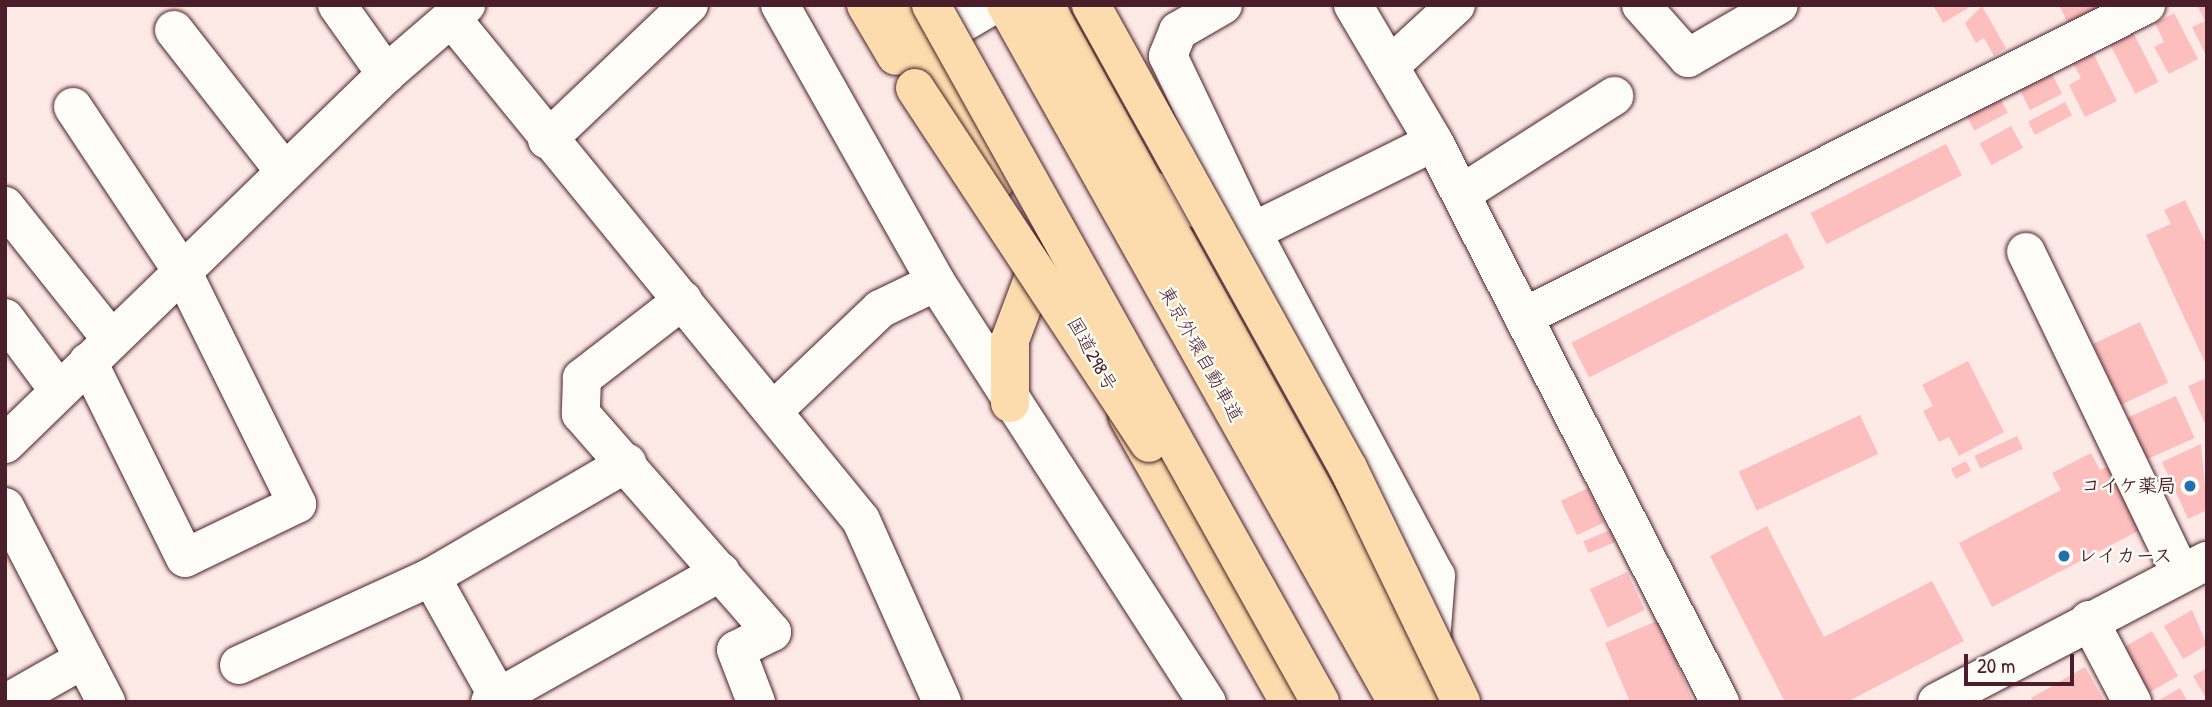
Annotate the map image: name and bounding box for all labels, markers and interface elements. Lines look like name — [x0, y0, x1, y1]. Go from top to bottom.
street label: 東京外環自動車道 — [1154, 282, 1248, 426]
street label: 国道298号 — [1062, 313, 1122, 395]
place label: コイケ薬局 — [2081, 475, 2176, 497]
marker: コイケ薬局 — [2182, 478, 2198, 494]
place label: レイカース — [2078, 545, 2173, 567]
marker: レイカース — [2056, 548, 2072, 564]
scale bar — [1967, 640, 2077, 684]
text: 20 m — [1977, 651, 2015, 680]

